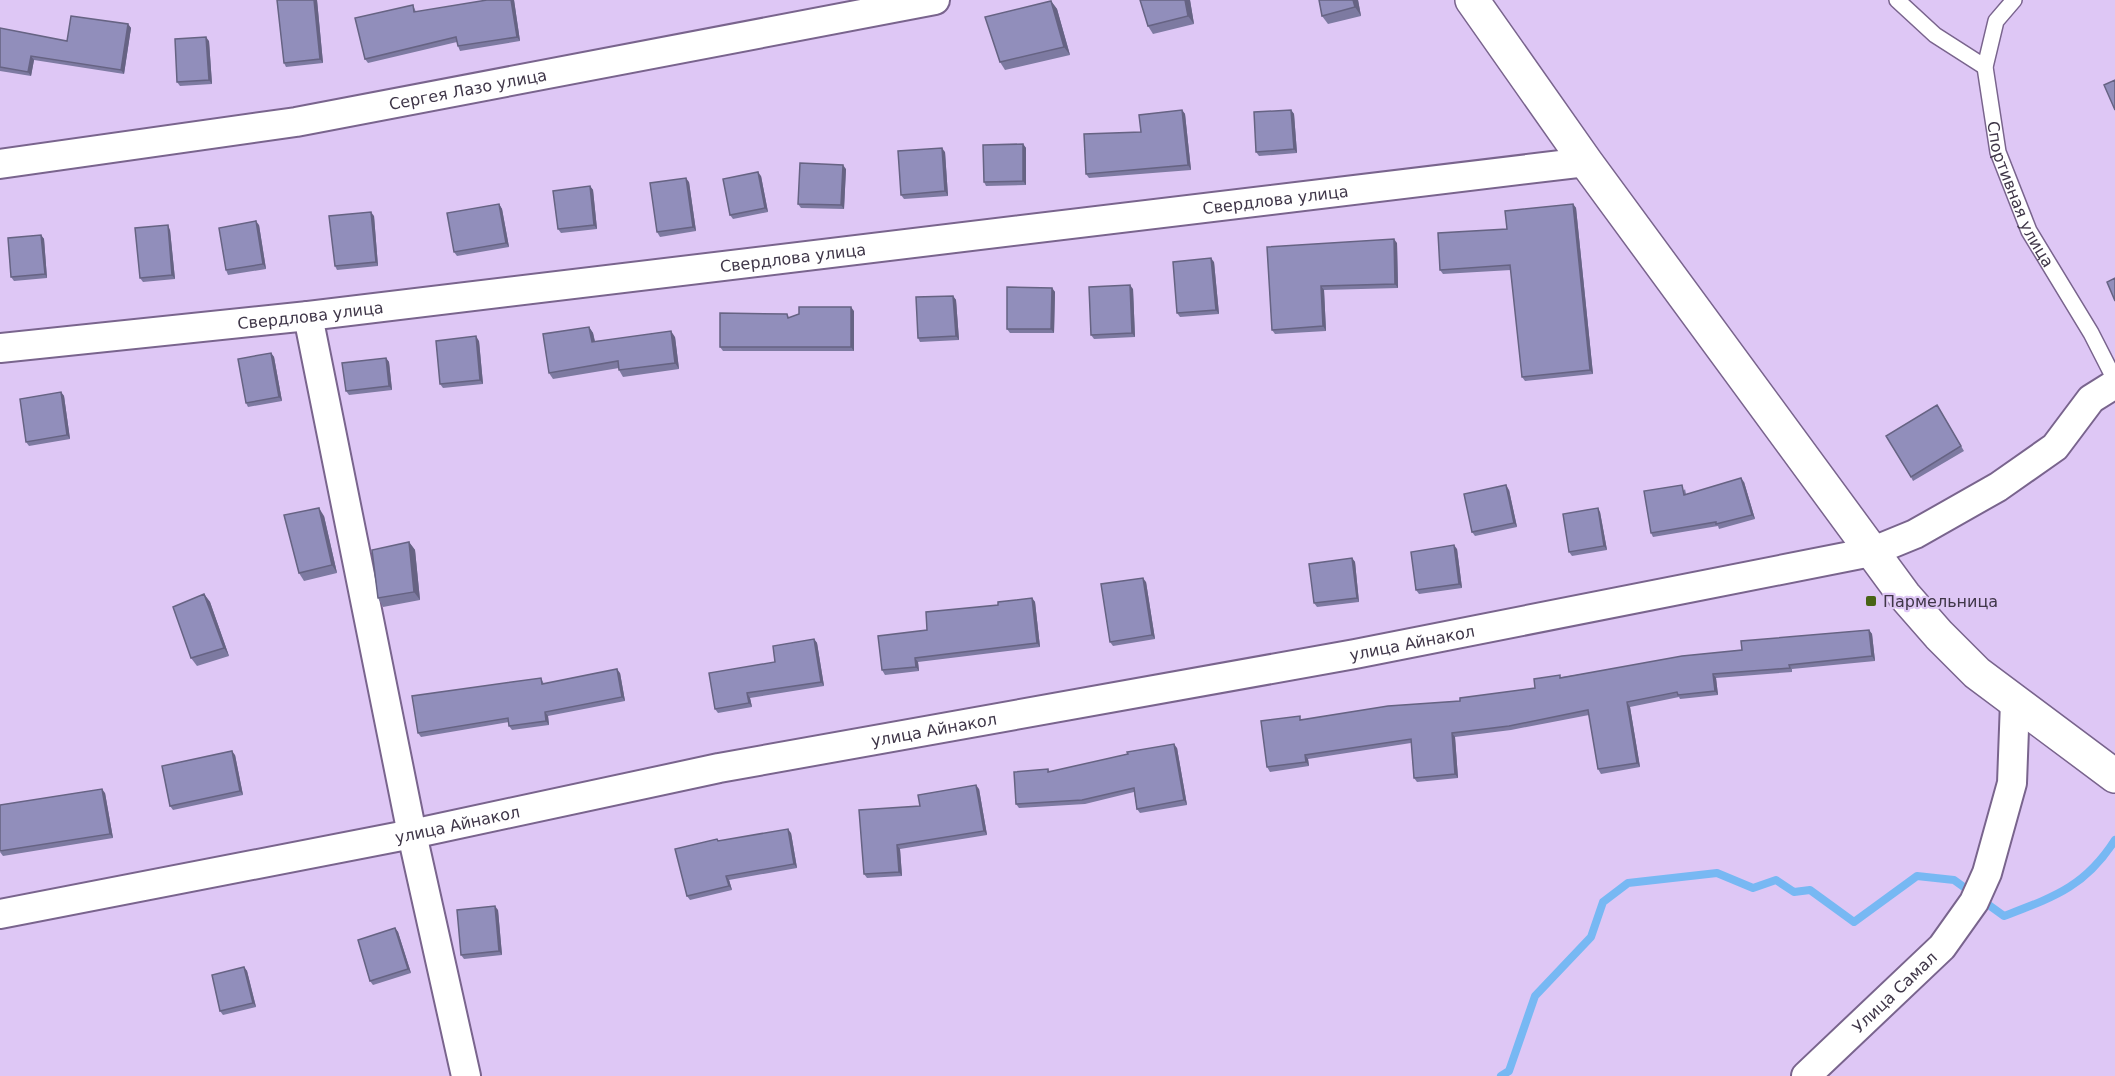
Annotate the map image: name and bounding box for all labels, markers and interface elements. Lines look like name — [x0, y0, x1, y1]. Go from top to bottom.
street label: Сергея Лазо улица — [387, 65, 548, 114]
street label: Спортивная улица — [1984, 120, 2058, 271]
street label: Свердлова улица — [1201, 181, 1349, 218]
street label: Свердлова улица — [719, 239, 867, 276]
street label: Свердлова улица — [236, 298, 384, 333]
place label: Пармельница — [1883, 592, 1998, 611]
marker: Пармельница — [1864, 594, 1878, 608]
street label: улица Айнакол — [1348, 621, 1476, 664]
street label: улица Айнакол — [870, 709, 998, 750]
street label: улица Айнакол — [393, 802, 521, 847]
street label: Улица Самал — [1848, 948, 1941, 1037]

